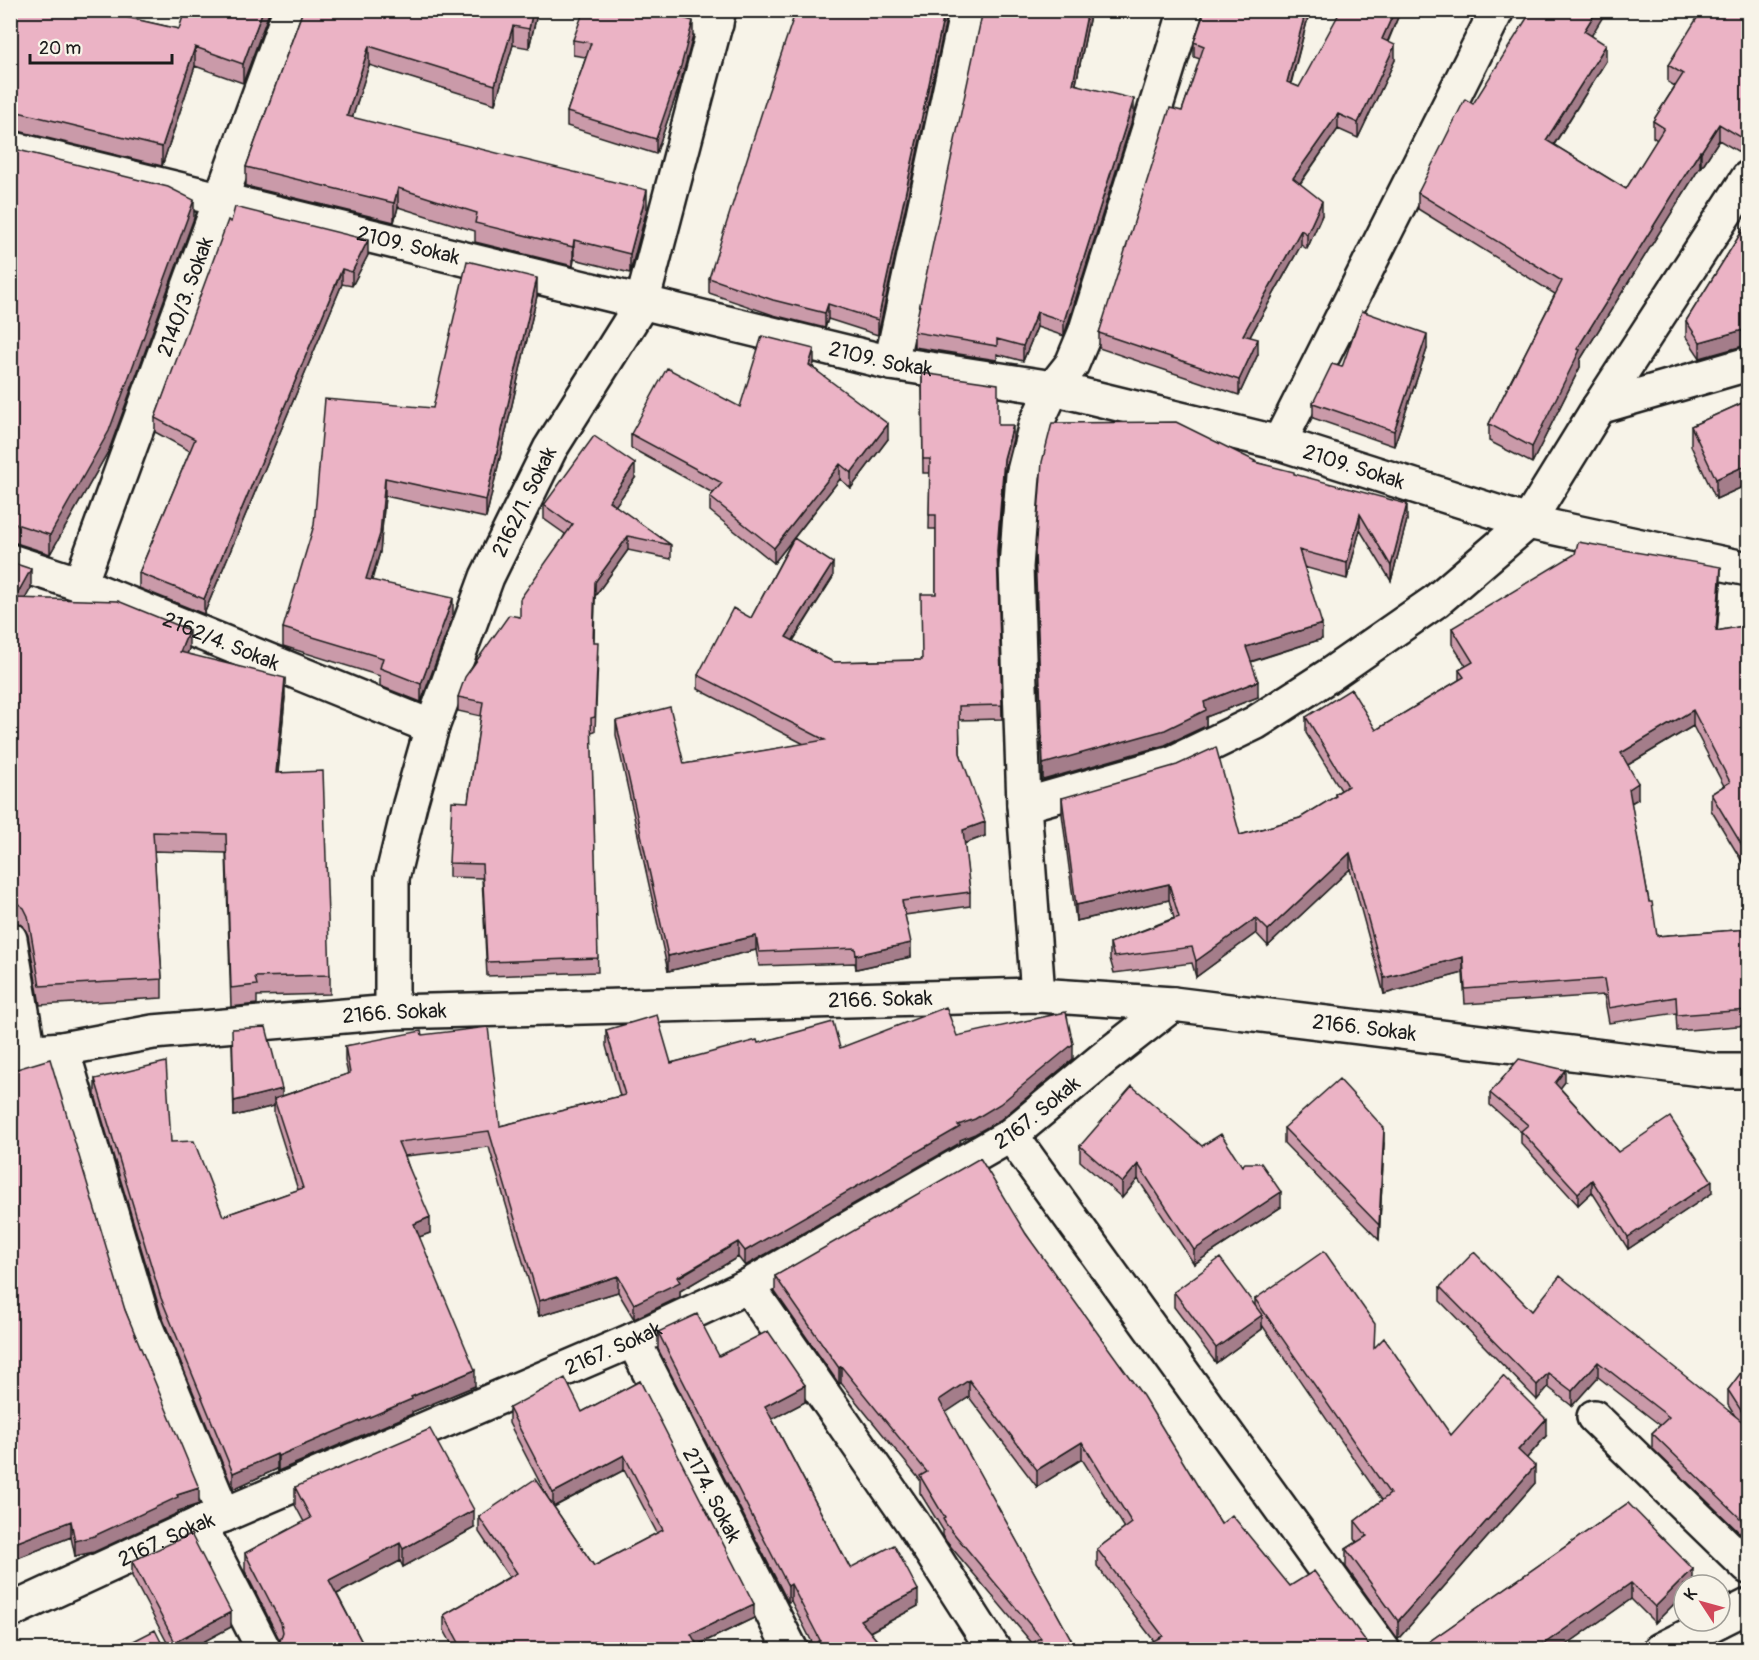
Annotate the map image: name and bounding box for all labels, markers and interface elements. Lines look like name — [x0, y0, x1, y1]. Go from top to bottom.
scale bar — [30, 27, 172, 65]
text: 20 m — [39, 37, 81, 60]
street label: 2109. Sokak — [354, 220, 463, 271]
street label: 2140/3. Sokak — [151, 233, 220, 360]
street label: 2109. Sokak — [826, 335, 935, 383]
street label: 2109. Sokak — [1300, 438, 1408, 496]
street label: 2162/1. Sokak — [486, 442, 563, 561]
street label: 2162/4. Sokak — [159, 606, 284, 677]
street label: 2166. Sokak — [828, 984, 933, 1014]
street label: 2166. Sokak — [341, 997, 447, 1030]
street label: 2166. Sokak — [1311, 1008, 1418, 1047]
street label: 2167. Sokak — [989, 1070, 1086, 1155]
street label: 2167. Sokak — [561, 1315, 666, 1381]
street label: 2174. Sokak — [677, 1443, 748, 1547]
street label: 2167. Sokak — [114, 1506, 218, 1573]
north arrow — [1672, 1573, 1732, 1633]
text: K — [1680, 1585, 1702, 1605]

